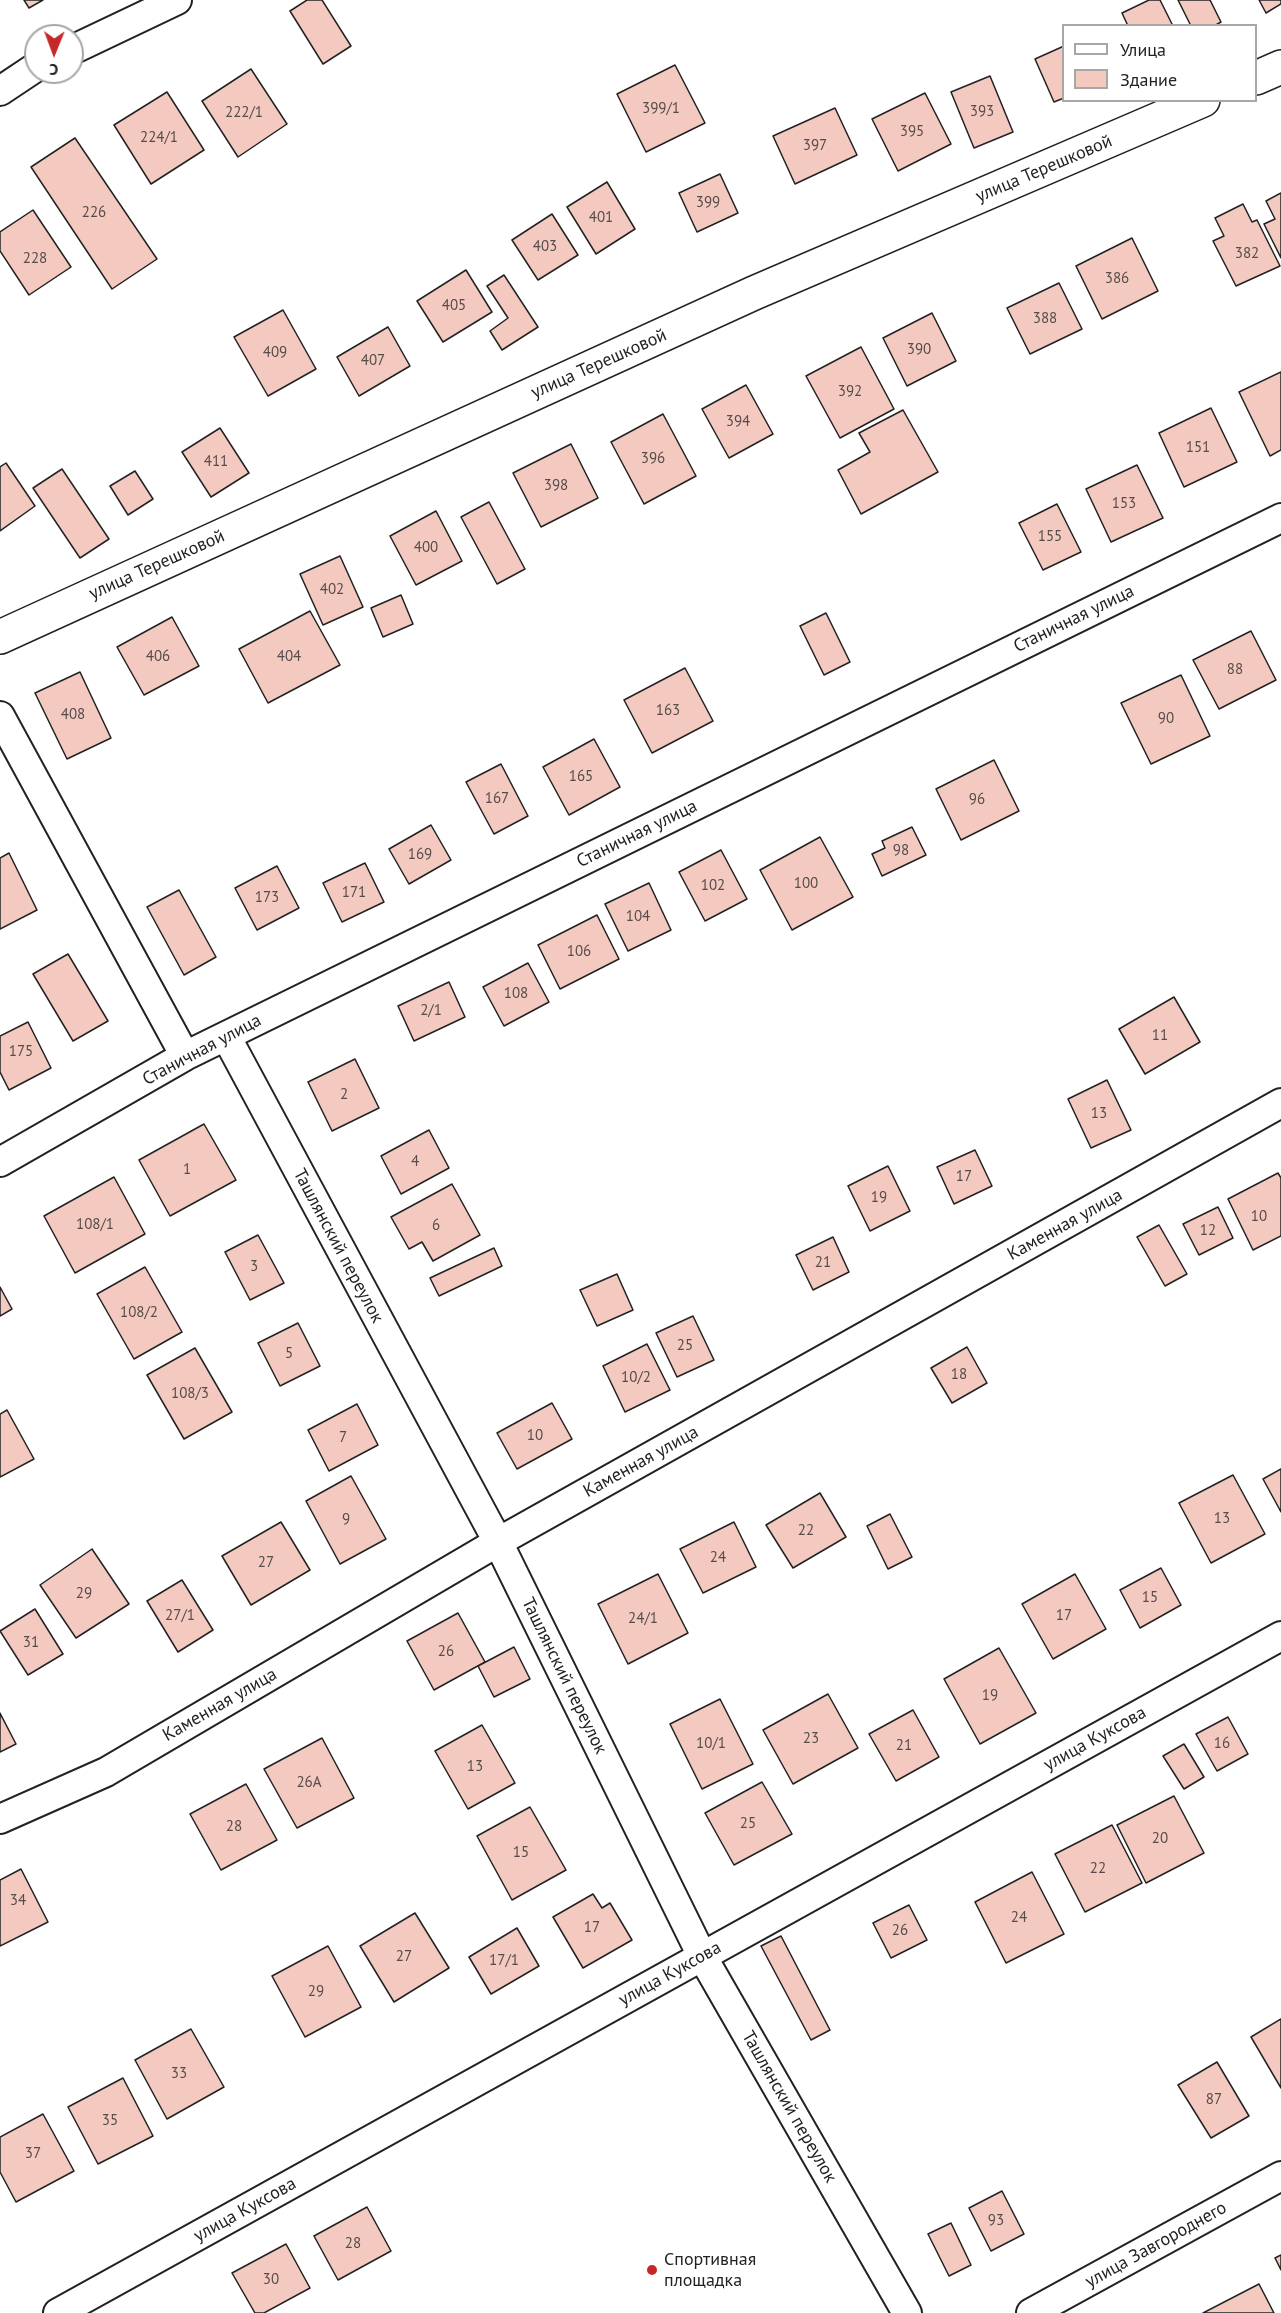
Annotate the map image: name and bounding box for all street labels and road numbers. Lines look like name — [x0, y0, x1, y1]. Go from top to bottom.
street label: улица Терешковой — [973, 131, 1115, 207]
street label: улица Терешковой — [528, 324, 670, 404]
street label: улица Терешковой — [86, 525, 228, 605]
street label: Станичная улица — [1010, 580, 1138, 658]
street label: Станичная улица — [573, 795, 701, 873]
street label: Станичная улица — [139, 1010, 265, 1090]
street label: Ташлянский переулок — [288, 1165, 388, 1327]
street label: Каменная улица — [1004, 1184, 1126, 1266]
street label: Каменная улица — [580, 1421, 702, 1503]
street label: Ташлянский переулок — [517, 1594, 611, 1758]
street label: Каменная улица — [159, 1664, 281, 1746]
street label: улица Куксова — [1040, 1702, 1150, 1776]
street label: улица Куксова — [615, 1937, 725, 2011]
street label: Ташлянский переулок — [737, 2027, 841, 2187]
street label: улица Куксова — [190, 2173, 300, 2247]
street label: улица Завгороднего — [1082, 2197, 1230, 2293]

